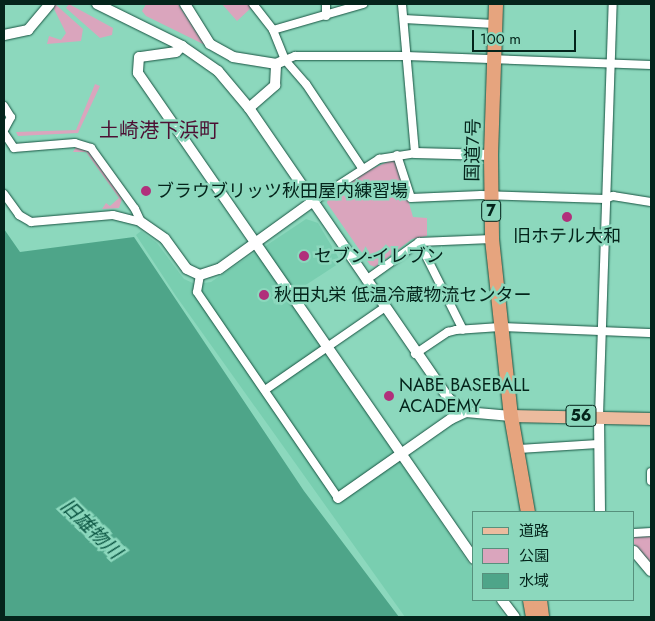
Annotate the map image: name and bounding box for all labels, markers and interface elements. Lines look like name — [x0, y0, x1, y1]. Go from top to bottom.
scale bar — [475, 20, 579, 52]
text: 100 m — [480, 28, 521, 50]
district label: 土崎港下浜町 — [99, 118, 219, 142]
street label: 国道7号 — [462, 118, 484, 182]
place label: ブラウブリッツ秋田屋内練習場 — [156, 180, 408, 202]
marker: ブラウブリッツ秋田屋内練習場 — [140, 185, 152, 197]
road number: 7 — [481, 198, 501, 225]
marker: 旧ホテル大和 — [561, 211, 573, 223]
place label: 旧ホテル大和 — [513, 225, 621, 247]
place label: セブン-イレブン — [314, 245, 444, 267]
marker: セブン-イレブン — [298, 250, 310, 262]
place label: 秋田丸栄 低温冷蔵物流センター — [274, 284, 531, 306]
marker: 秋田丸栄 低温冷蔵物流センター — [258, 289, 270, 301]
place label: NABE BASEBALL ACADEMY — [399, 375, 529, 418]
marker: NABE BASEBALL ACADEMY — [383, 390, 395, 402]
road number: 56 — [565, 402, 597, 430]
water label: 旧雄物川 — [56, 494, 126, 564]
legend — [472, 511, 635, 601]
text: 道路 — [519, 520, 549, 542]
text: 公園 — [519, 545, 549, 567]
text: 水域 — [519, 570, 549, 592]

